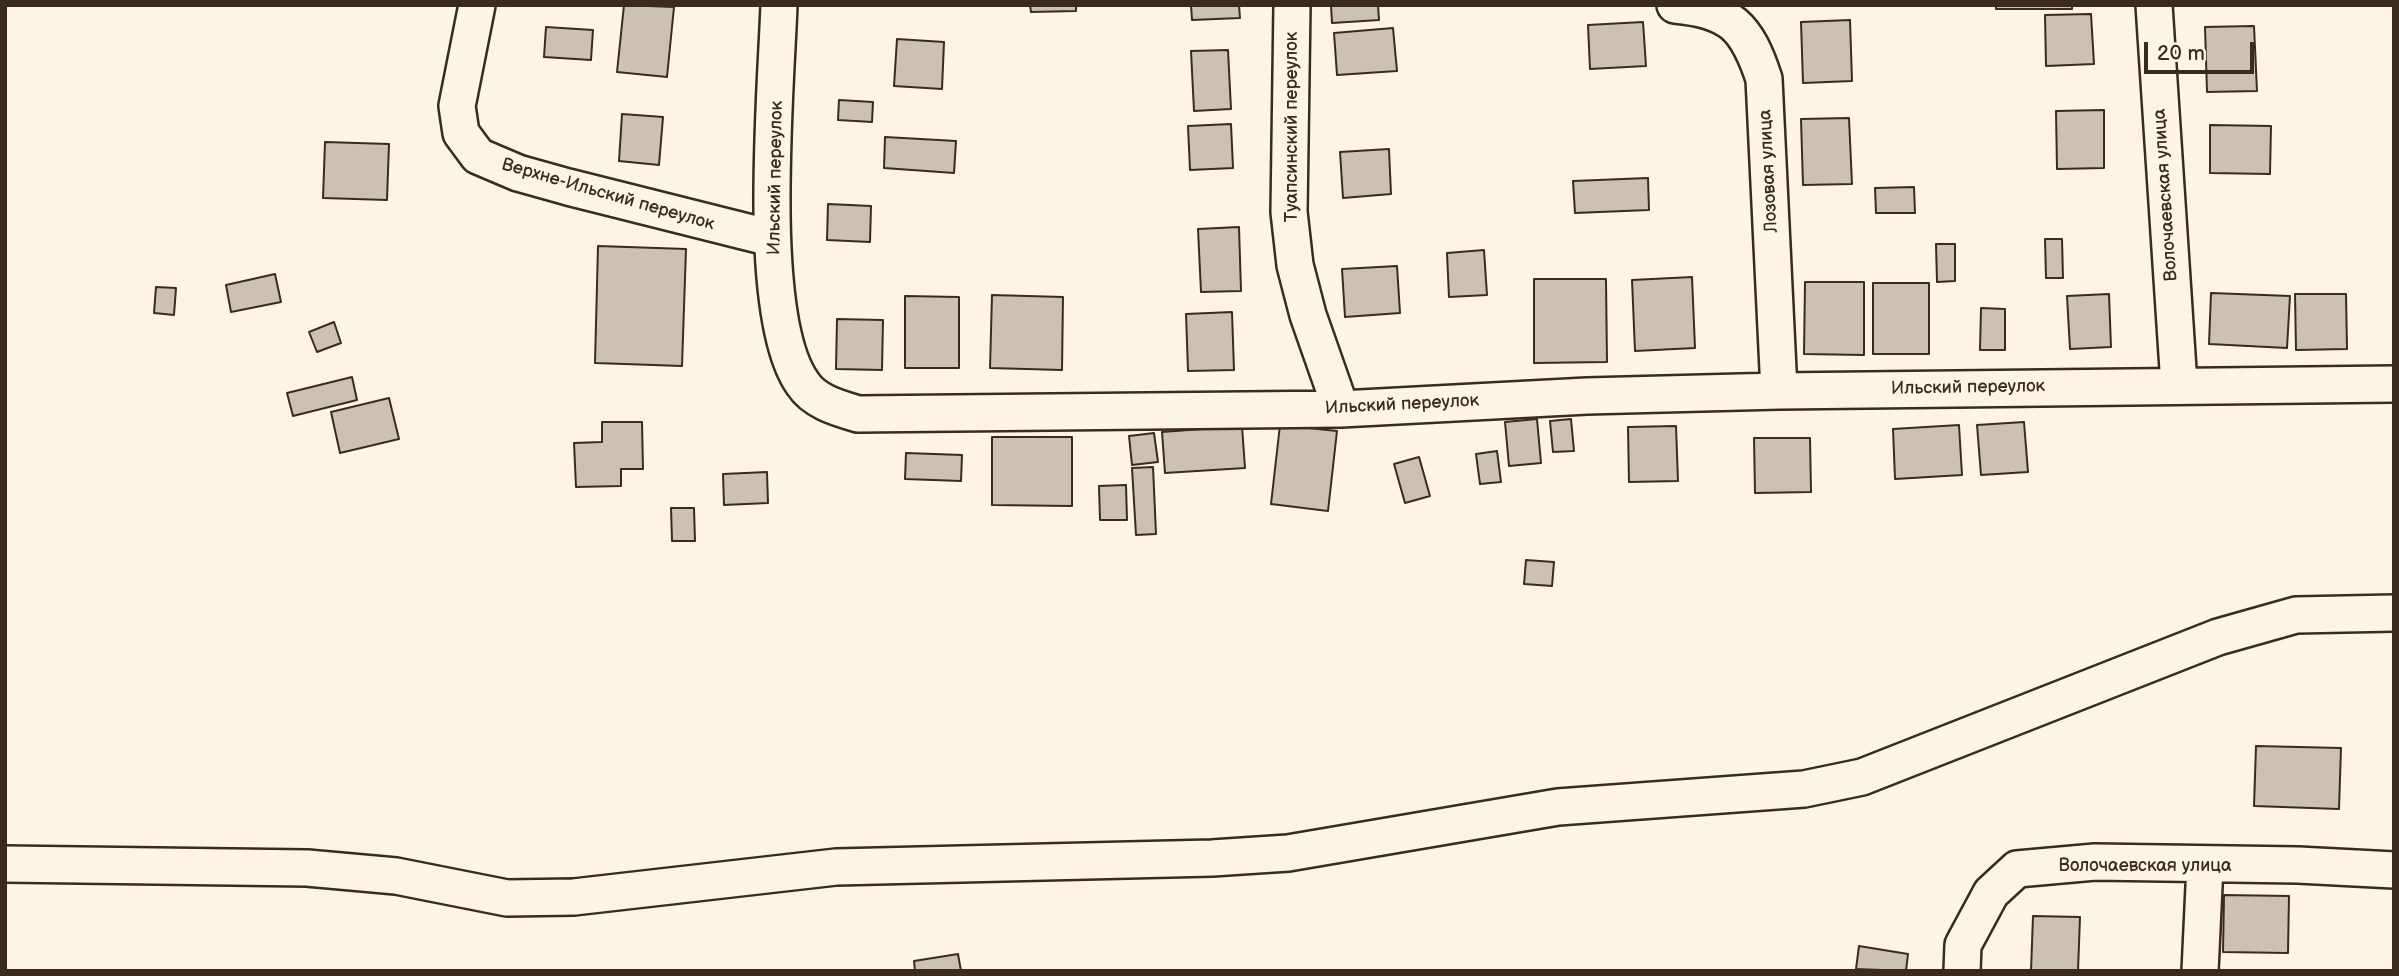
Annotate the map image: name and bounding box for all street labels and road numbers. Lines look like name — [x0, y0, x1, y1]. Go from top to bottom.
street label: Туапсинский переулок — [1281, 32, 1303, 222]
street label: Ильский переулок — [764, 101, 788, 255]
street label: Волочаевская улица — [2149, 108, 2183, 282]
street label: Лозовая улица — [1755, 109, 1783, 233]
street label: Верхне-Ильский переулок — [499, 154, 717, 236]
street label: Ильский переулок — [1891, 376, 2045, 400]
street label: Ильский переулок — [1324, 390, 1480, 420]
street label: Волочаевская улица — [2058, 855, 2232, 877]

